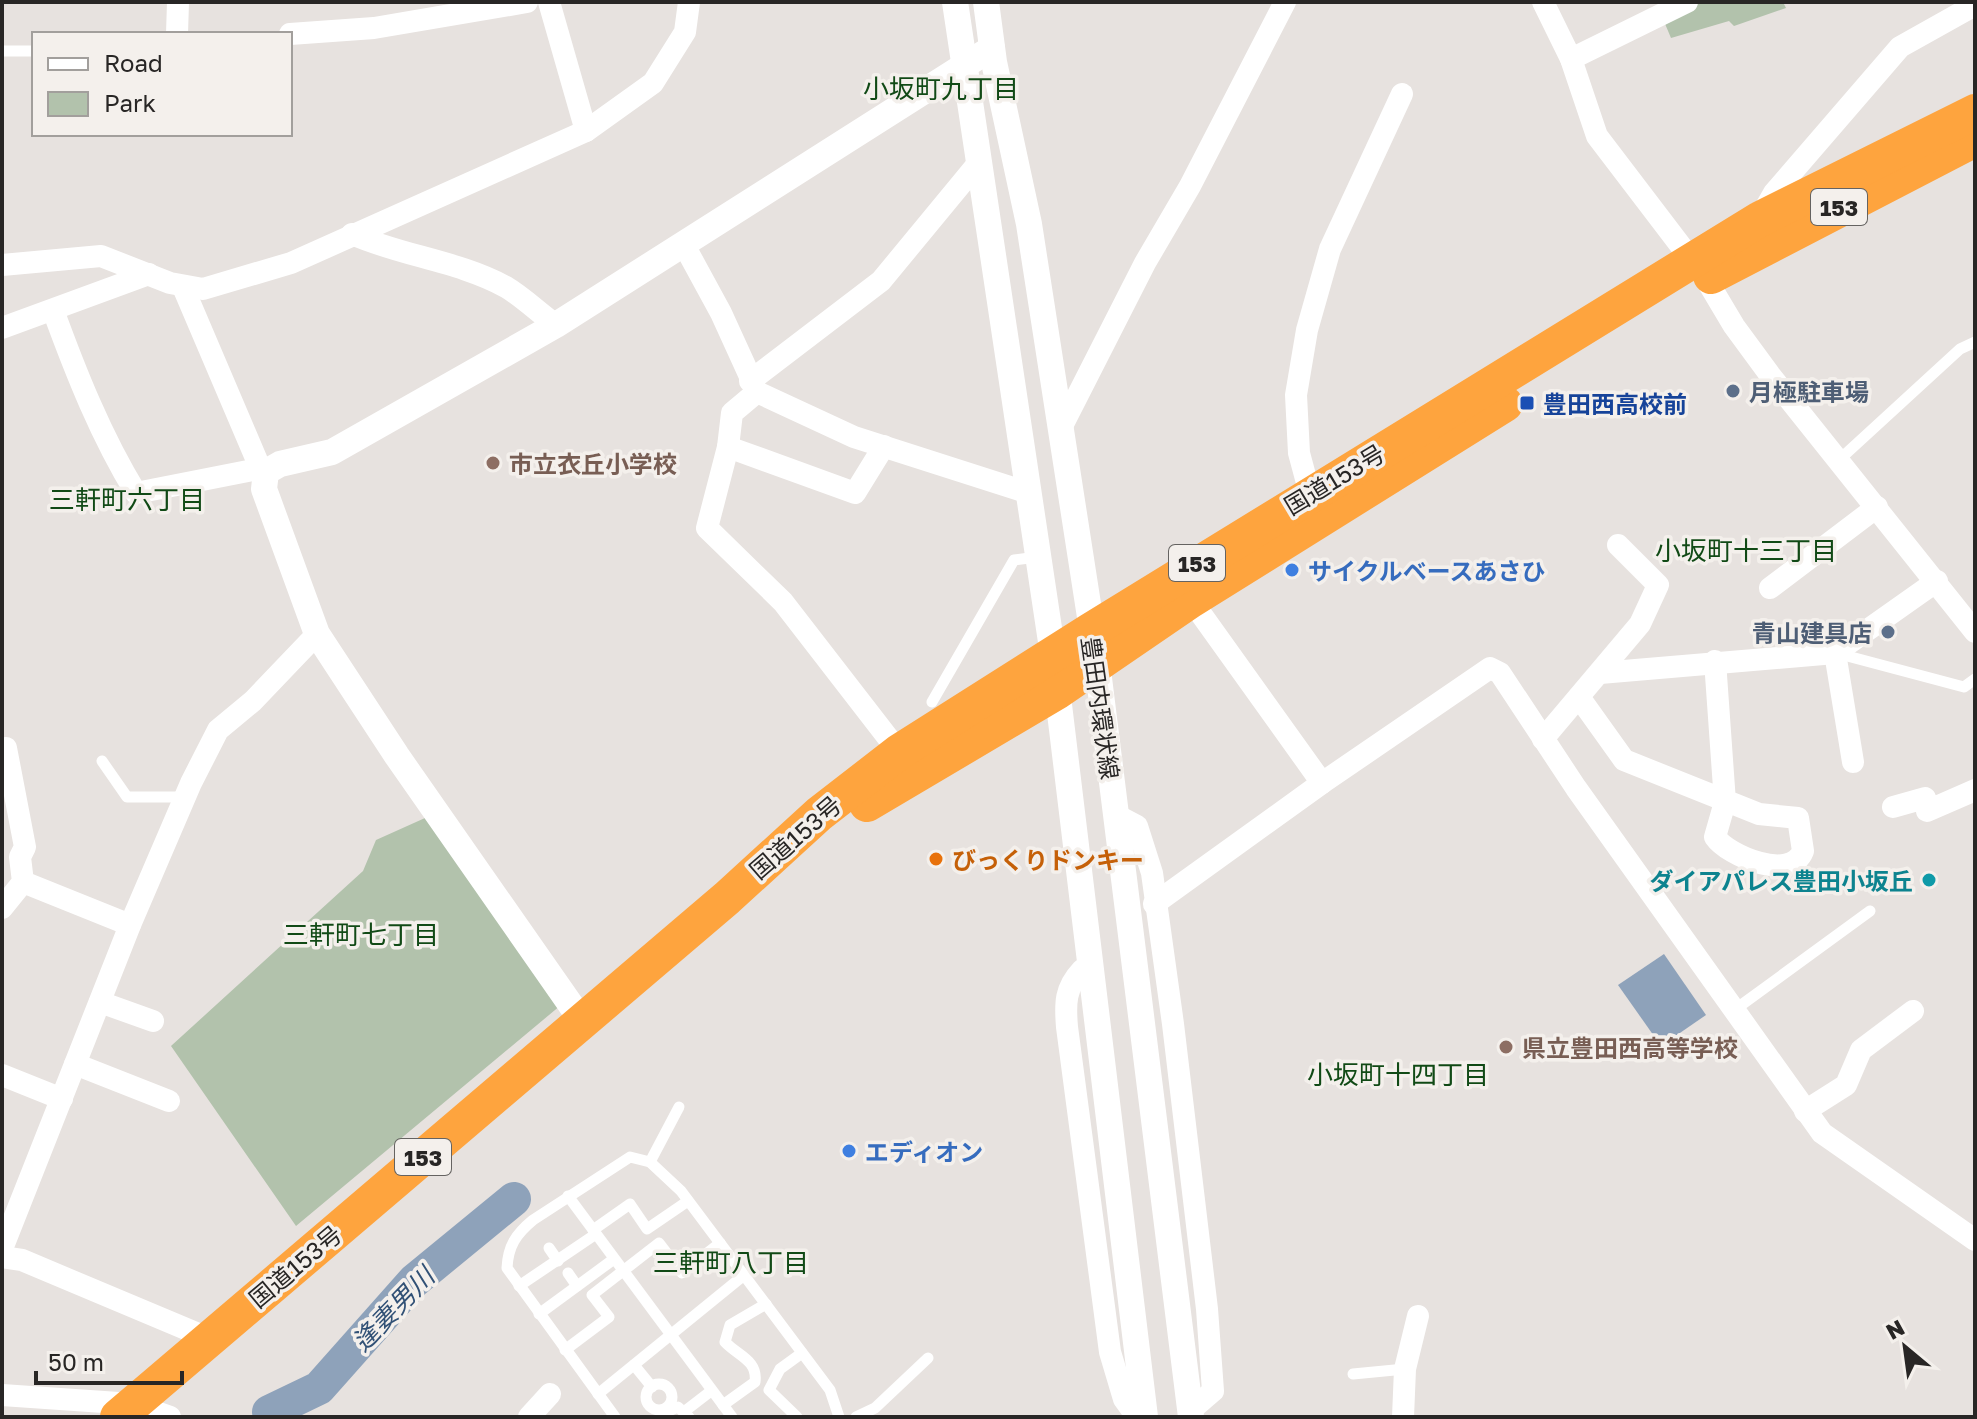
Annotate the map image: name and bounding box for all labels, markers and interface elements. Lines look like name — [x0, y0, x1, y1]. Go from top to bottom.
legend — [32, 32, 292, 136]
text: Road — [104, 48, 163, 77]
district label: 小坂町九丁目 — [863, 73, 1019, 104]
text: Park — [104, 88, 156, 117]
road number: 153 — [1811, 189, 1867, 225]
place label: 月極駐車場 — [1749, 377, 1869, 406]
marker: 月極駐車場 — [1724, 382, 1742, 400]
place label: 豊田西高校前 — [1543, 389, 1687, 418]
marker: 豊田西高校前 — [1518, 394, 1536, 412]
street label: 国道153号 — [1279, 438, 1389, 520]
place label: 市立衣丘小学校 — [509, 449, 677, 478]
marker: 市立衣丘小学校 — [484, 454, 502, 472]
district label: 三軒町六丁目 — [49, 484, 205, 515]
district label: 小坂町十三丁目 — [1655, 535, 1837, 566]
road number: 153 — [1169, 545, 1225, 581]
place label: サイクルベースあさひ — [1308, 556, 1546, 585]
marker: サイクルベースあさひ — [1283, 561, 1301, 579]
place label: 青山建具店 — [1752, 618, 1872, 647]
marker: 青山建具店 — [1879, 623, 1897, 641]
street label: 豊田内環状線 — [1077, 635, 1125, 781]
street label: 国道153号 — [743, 789, 847, 885]
place label: びっくりドンキー — [952, 845, 1144, 874]
marker: びっくりドンキー — [927, 850, 945, 868]
place label: ダイアパレス豊田小坂丘 — [1649, 866, 1913, 895]
marker: ダイアパレス豊田小坂丘 — [1920, 871, 1938, 889]
district label: 三軒町七丁目 — [283, 919, 439, 950]
place label: 県立豊田西高等学校 — [1522, 1033, 1738, 1062]
marker: 県立豊田西高等学校 — [1497, 1038, 1515, 1056]
district label: 小坂町十四丁目 — [1307, 1059, 1489, 1090]
place label: エディオン — [865, 1137, 983, 1166]
road number: 153 — [395, 1139, 451, 1175]
marker: エディオン — [840, 1142, 858, 1160]
street label: 国道153号 — [243, 1219, 347, 1313]
district label: 三軒町八丁目 — [653, 1247, 809, 1278]
water label: 逢妻男川 — [346, 1259, 442, 1357]
north arrow — [1865, 1307, 1945, 1387]
text: N — [1881, 1313, 1909, 1345]
scale bar — [36, 1335, 182, 1385]
text: 50 m — [48, 1347, 104, 1376]

